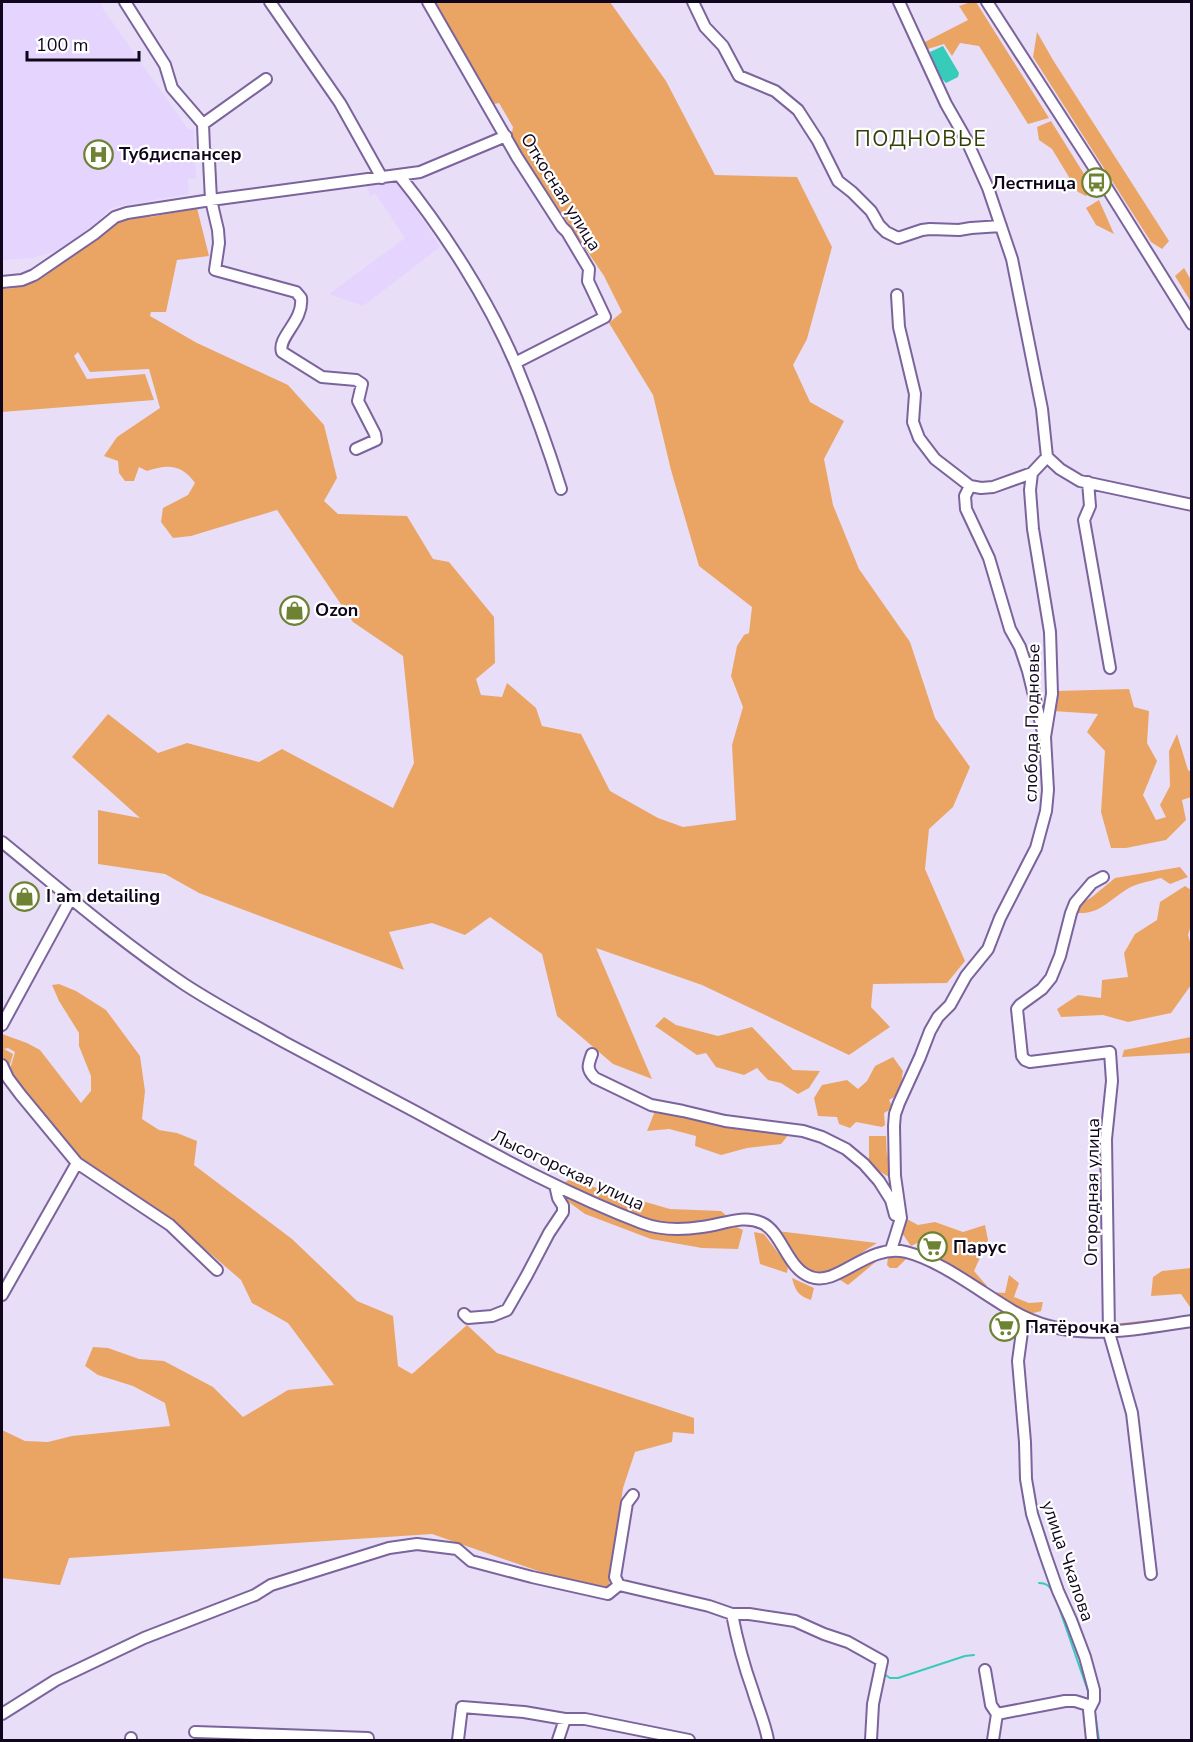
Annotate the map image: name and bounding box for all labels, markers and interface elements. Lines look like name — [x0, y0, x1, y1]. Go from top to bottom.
scale bar — [27, 24, 140, 62]
text: 100 m — [36, 33, 88, 57]
district label: ПОДНОВЬЕ — [855, 125, 987, 153]
street label: Откосная улица — [515, 128, 607, 256]
hospital icon: Тубдиспансер — [82, 138, 114, 170]
place label: Тубдиспансер — [119, 142, 242, 166]
bus stop icon: Лестница — [1081, 167, 1113, 199]
place label: Лестница — [992, 171, 1076, 195]
shop icon: Ozon — [278, 594, 310, 626]
place label: Ozon — [315, 598, 358, 622]
street label: слобода Подновье — [1019, 643, 1045, 803]
shop icon: I am detailing — [9, 880, 41, 912]
place label: I am detailing — [46, 884, 160, 908]
street label: Огородная улица — [1079, 1118, 1105, 1266]
street label: Лысогорская улица — [488, 1124, 648, 1216]
supermarket icon: Парус — [916, 1231, 948, 1263]
place label: Парус — [953, 1235, 1006, 1259]
supermarket icon: Пятёрочка — [988, 1311, 1020, 1343]
place label: Пятёрочка — [1025, 1315, 1120, 1339]
street label: улица Чкалова — [1036, 1497, 1100, 1625]

